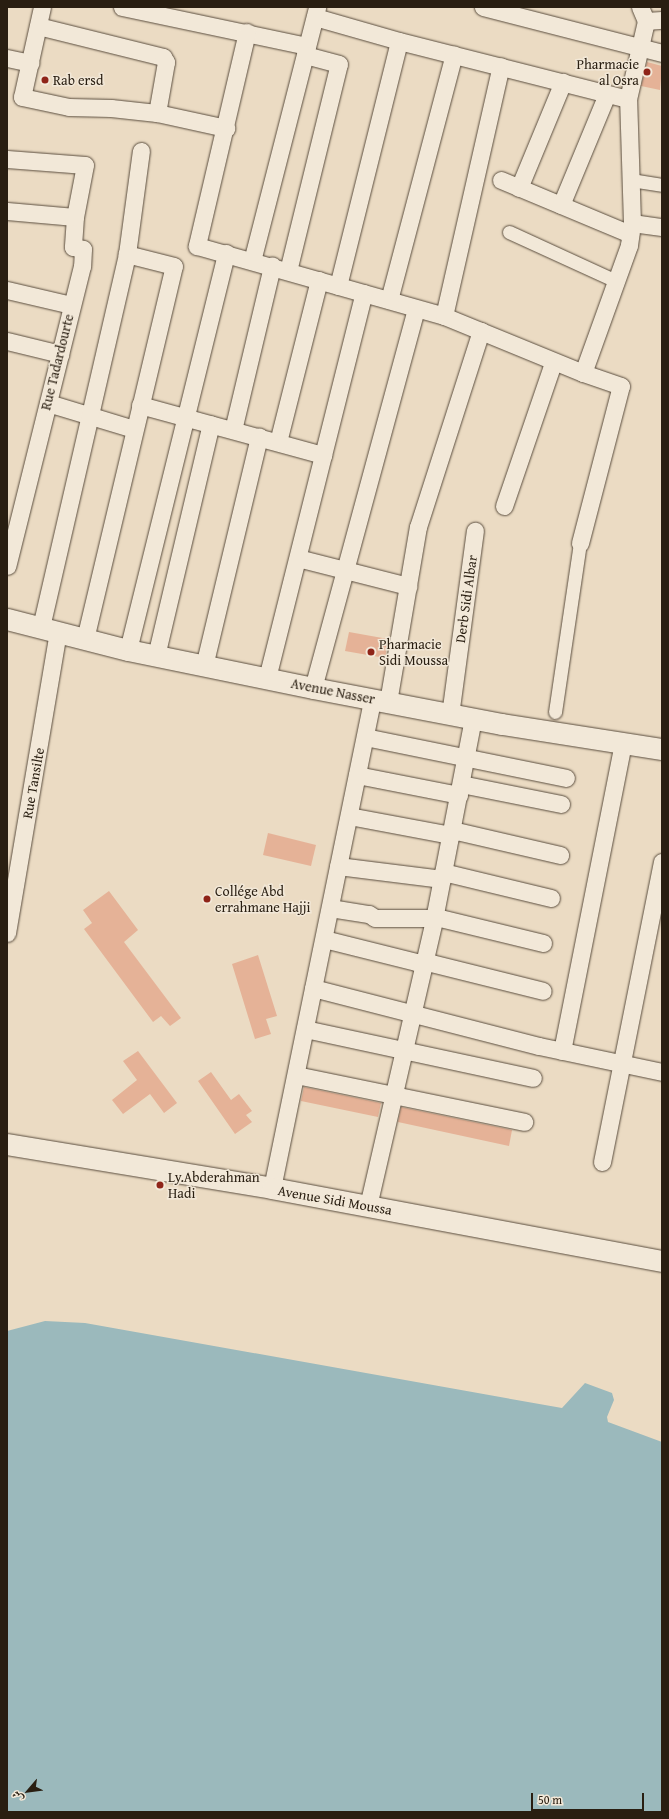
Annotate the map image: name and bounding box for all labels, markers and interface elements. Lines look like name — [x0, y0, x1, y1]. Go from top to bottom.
place label: Pharmacie al Osra — [576, 56, 639, 88]
marker: Pharmacie al Osra — [642, 67, 652, 77]
place label: Rab ersd — [53, 72, 103, 88]
marker: Rab ersd — [40, 75, 50, 85]
street label: Rue Tadardourte — [37, 312, 77, 412]
street label: Derb Sidi Albar — [452, 554, 480, 644]
place label: Pharmacie Sidi Moussa — [379, 636, 448, 668]
marker: Pharmacie Sidi Moussa — [366, 647, 376, 657]
street label: Avenue Nasser — [290, 675, 376, 707]
street label: Rue Tansilte — [18, 746, 48, 820]
place label: Collége Abd errahmane Hajji — [215, 883, 310, 916]
marker: Collége Abd errahmane Hajji — [202, 894, 212, 904]
place label: Ly.Abderahman Hadi — [168, 1169, 260, 1202]
marker: Ly.Abderahman Hadi — [155, 1180, 165, 1190]
street label: Avenue Sidi Moussa — [277, 1182, 393, 1218]
north arrow — [8, 1771, 48, 1811]
scale bar — [533, 1785, 646, 1811]
text: ش — [8, 1788, 27, 1805]
text: 50 m — [538, 1791, 562, 1808]

